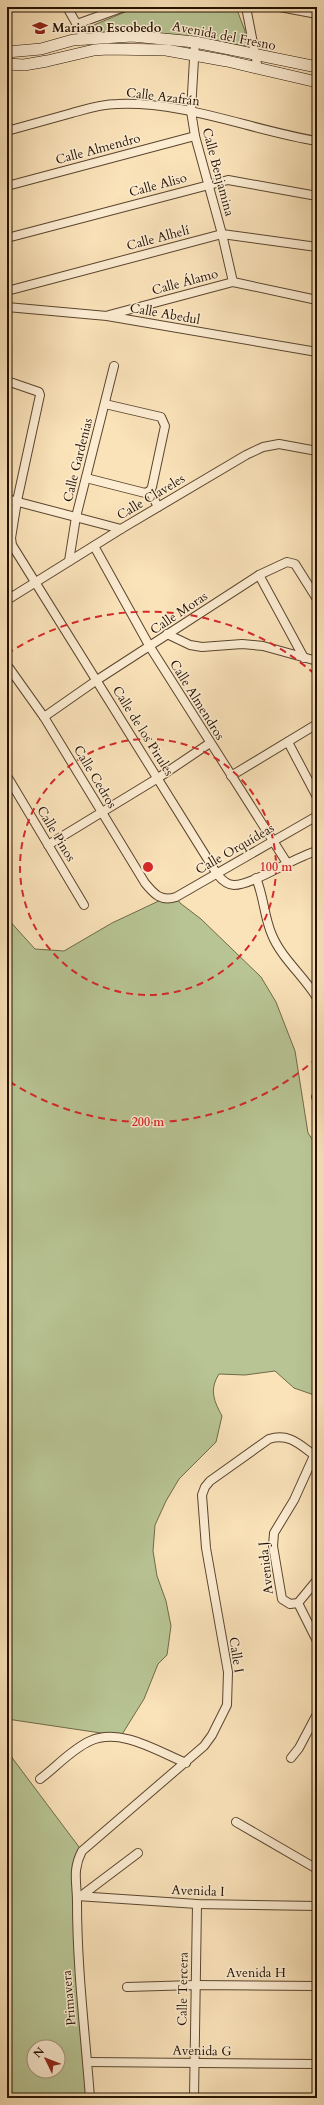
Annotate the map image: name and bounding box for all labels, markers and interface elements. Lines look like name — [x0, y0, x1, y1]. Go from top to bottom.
street label: Avenida del Fresno — [171, 17, 277, 55]
school or university icon: Mariano Escobedo — [31, 19, 49, 37]
place label: Mariano Escobedo — [52, 19, 162, 37]
street label: Calle Azafrán — [125, 84, 201, 111]
street label: Calle Benjamina — [198, 126, 239, 218]
street label: Calle Almendro — [54, 129, 142, 169]
street label: Calle Aliso — [127, 169, 189, 201]
street label: Calle Alhelí — [125, 221, 192, 255]
street label: Calle Álamo — [150, 265, 220, 299]
street label: Calle Abedul — [128, 299, 202, 329]
street label: Calle Gardenias — [59, 416, 97, 504]
street label: Calle Claveles — [114, 470, 188, 524]
street label: Calle Moras — [147, 587, 211, 639]
street label: Calle Almendros — [165, 656, 229, 744]
street label: Calle de los Pirules — [108, 683, 178, 779]
street label: Calle Cedros — [69, 742, 121, 812]
street label: Calle Pinos — [32, 803, 80, 865]
street label: Calle Orquídeas — [192, 819, 278, 879]
text: 100 m — [260, 859, 293, 875]
centre of rings — [141, 860, 155, 874]
text: 200 m — [132, 1114, 165, 1130]
street label: Avenida J — [254, 1541, 278, 1595]
street label: Calle I — [224, 1636, 248, 1674]
street label: Avenida I — [171, 1881, 225, 1901]
street label: Calle Tercera — [173, 1951, 193, 2026]
street label: Avenida H — [226, 1964, 286, 1982]
street label: Primavera — [58, 1969, 80, 2026]
north arrow — [26, 2039, 66, 2079]
street label: Avenida G — [172, 2041, 232, 2061]
text: N — [30, 2044, 48, 2061]

